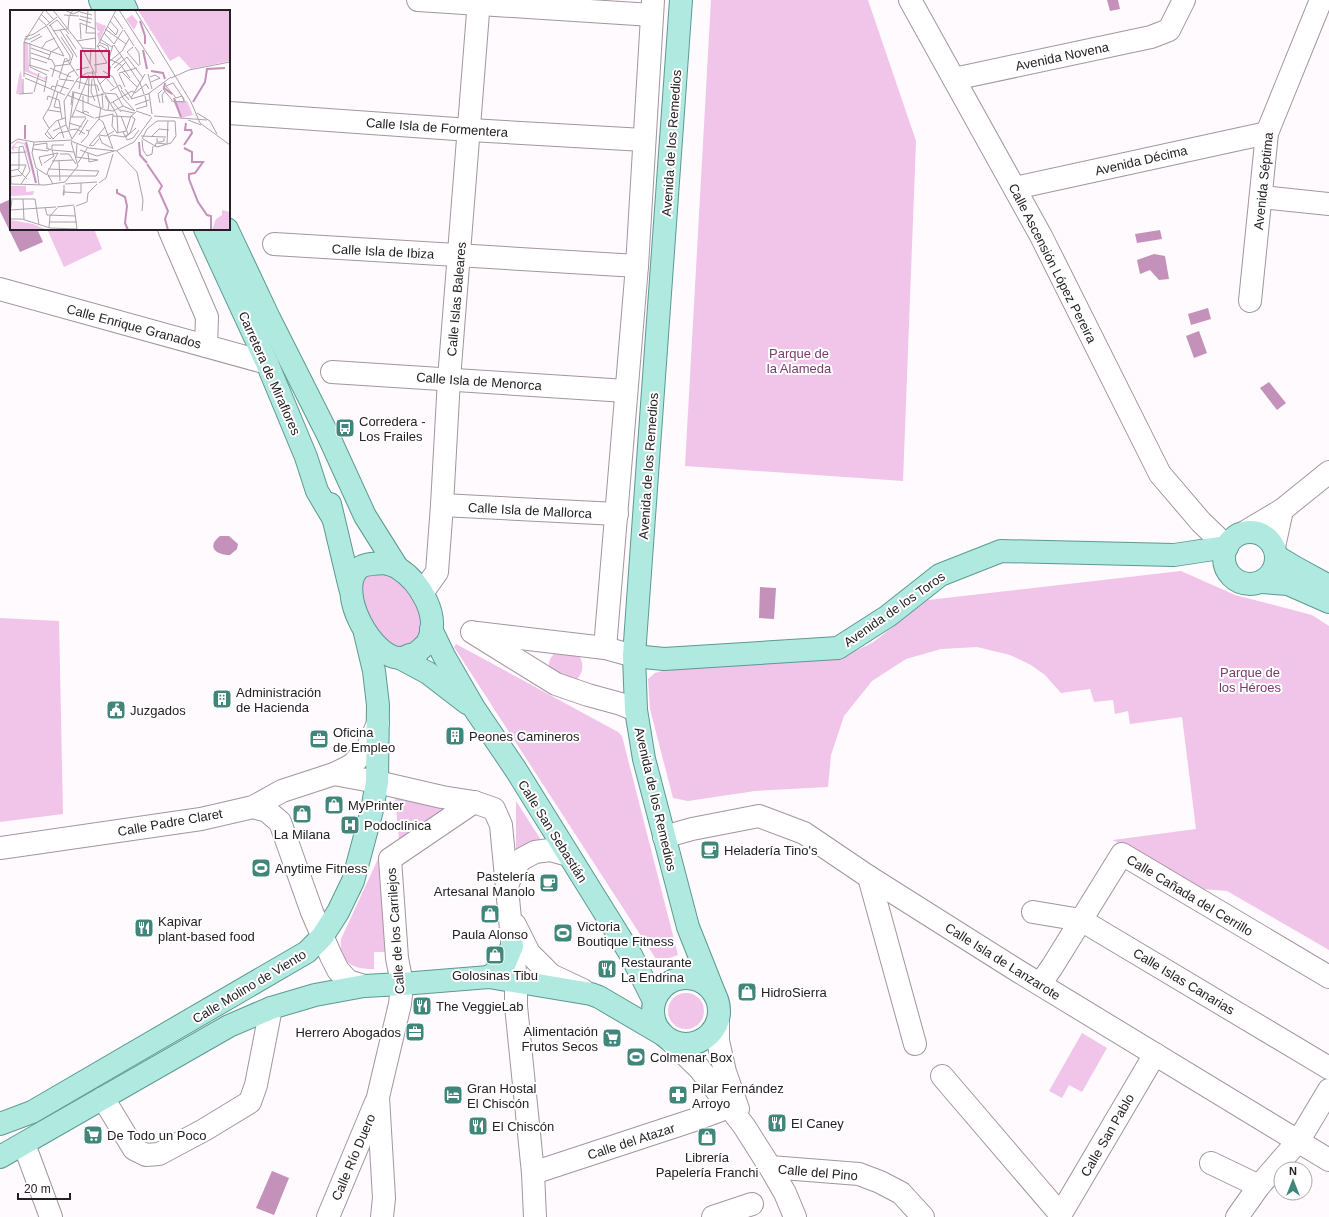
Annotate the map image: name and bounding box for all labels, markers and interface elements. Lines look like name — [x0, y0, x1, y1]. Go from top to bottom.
inset map — [10, 10, 230, 230]
street label: Avenida Novena — [1014, 39, 1111, 74]
street label: Avenida de los Remedios — [659, 69, 684, 217]
street label: Calle Isla de Formentera — [365, 115, 509, 140]
street label: Avenida Séptima — [1251, 131, 1276, 231]
street label: Avenida Décima — [1093, 142, 1190, 178]
street label: Calle Ascensión López Pereira — [1006, 181, 1100, 346]
street label: Calle Isla de Ibiza — [331, 241, 435, 262]
street label: Calle Islas Baleares — [444, 241, 469, 357]
street label: Calle Enrique Granados — [65, 301, 203, 352]
street label: Carretera de Miraflores — [236, 309, 304, 438]
park label: Parque de la Alameda — [767, 346, 832, 376]
street label: Calle Isla de Menorca — [416, 370, 543, 393]
street label: Avenida de los Remedios — [636, 392, 661, 540]
place label: Corredera - Los Frailes — [359, 414, 425, 444]
bus stop icon: Corredera - Los Frailes — [334, 417, 356, 439]
street label: Calle Isla de Mallorca — [468, 500, 593, 521]
street label: Avenida de los Toros — [841, 569, 948, 650]
park label: Parque de los Héroes — [1219, 665, 1282, 695]
place label: Administración de Hacienda — [236, 685, 321, 715]
building icon: Administración de Hacienda — [211, 688, 233, 710]
public building icon: Juzgados — [105, 699, 127, 721]
place label: Juzgados — [130, 703, 186, 718]
place label: Oficina de Empleo — [333, 725, 395, 755]
building icon: Peones Camineros — [444, 725, 466, 747]
street label: Avenida de los Remedios — [632, 726, 679, 873]
office icon: Oficina de Empleo — [308, 728, 330, 750]
place label: Peones Camineros — [469, 729, 580, 744]
street label: Calle San Sebastián — [515, 777, 590, 885]
shop icon: MyPrinter — [323, 794, 345, 816]
place label: MyPrinter — [348, 798, 404, 813]
shop icon: La Milana — [291, 803, 313, 825]
street label: Calle Padre Claret — [116, 806, 224, 839]
hospital icon: Podoclínica — [339, 814, 361, 836]
place label: Podoclínica — [364, 818, 432, 833]
place label: La Milana — [274, 827, 331, 842]
cafe icon: Heladería Tino's — [699, 839, 721, 861]
place label: Heladería Tino's — [724, 843, 818, 858]
street label: Calle Cañada del Cerrillo — [1124, 852, 1256, 939]
sports icon: Anytime Fitness — [250, 857, 272, 879]
place label: Anytime Fitness — [275, 861, 368, 876]
street label: Calle de los Carrilejos — [384, 867, 407, 995]
place label: Pastelería Artesanal Manolo — [434, 869, 536, 899]
cafe icon: Pastelería Artesanal Manolo — [538, 872, 560, 894]
shop icon: Paula Alonso — [479, 903, 501, 925]
place label: Kapivar plant-based food — [158, 914, 255, 944]
restaurant icon: Kapivar plant-based food — [133, 917, 155, 939]
place label: Victoria Boutique Fitness — [577, 919, 674, 949]
street label: Calle Isla de Lanzarote — [942, 920, 1063, 1003]
sports icon: Victoria Boutique Fitness — [552, 922, 574, 944]
place label: Paula Alonso — [452, 927, 528, 942]
shop icon: Golosinas Tibu — [484, 944, 506, 966]
street label: Calle Islas Canarias — [1130, 945, 1238, 1018]
street label: Calle Molino de Viento — [190, 947, 309, 1026]
place label: Restaurante La Endrina — [621, 955, 692, 985]
restaurant icon: Restaurante La Endrina — [596, 958, 618, 980]
place label: Golosinas Tibu — [452, 968, 538, 983]
shop icon: HidroSierra — [736, 981, 758, 1003]
place label: HidroSierra — [761, 985, 828, 1000]
restaurant icon: The VeggieLab — [411, 995, 433, 1017]
place label: The VeggieLab — [436, 999, 523, 1014]
office icon: Herrero Abogados — [404, 1021, 426, 1043]
place label: Alimentación Frutos Secos — [521, 1024, 598, 1054]
place label: Herrero Abogados — [295, 1025, 401, 1040]
supermarket icon: Alimentación Frutos Secos — [601, 1027, 623, 1049]
sports icon: Colmenar Box — [625, 1046, 647, 1068]
place label: Colmenar Box — [650, 1050, 733, 1065]
place label: Gran Hostal El Chiscón — [467, 1081, 536, 1111]
place label: Pilar Fernández Arroyo — [692, 1081, 784, 1111]
hotel icon: Gran Hostal El Chiscón — [442, 1084, 464, 1106]
pharmacy icon: Pilar Fernández Arroyo — [667, 1084, 689, 1106]
street label: Calle San Pablo — [1078, 1091, 1137, 1179]
street label: Calle Río Duero — [328, 1112, 378, 1203]
restaurant icon: El Caney — [766, 1112, 788, 1134]
restaurant icon: El Chiscón — [467, 1115, 489, 1137]
place label: El Caney — [791, 1116, 844, 1131]
place label: El Chiscón — [492, 1119, 554, 1134]
street label: Calle del Atazar — [586, 1120, 677, 1163]
supermarket icon: De Todo un Poco — [82, 1124, 104, 1146]
shop icon: Librería Papelería Franchi — [696, 1126, 718, 1148]
place label: De Todo un Poco — [107, 1128, 207, 1143]
place label: Librería Papelería Franchi — [656, 1150, 758, 1180]
north arrow — [1273, 1161, 1313, 1201]
street label: Calle del Pino — [777, 1162, 859, 1183]
text: N — [1289, 1165, 1297, 1177]
scale bar — [18, 1175, 70, 1201]
text: 20 m — [24, 1182, 51, 1196]

